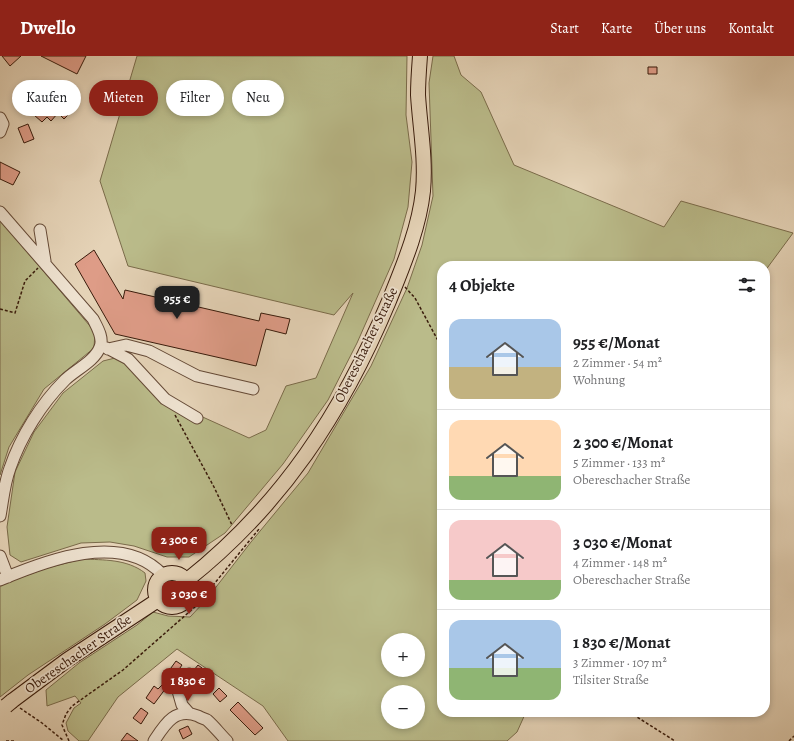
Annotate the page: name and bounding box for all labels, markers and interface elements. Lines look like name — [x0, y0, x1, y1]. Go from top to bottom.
text: Dwello — [20, 15, 76, 41]
text: Start — [550, 19, 579, 38]
text: Karte — [601, 19, 632, 38]
text: Über uns — [654, 19, 706, 38]
text: Kontakt — [728, 19, 774, 38]
chip: Kaufen — [12, 80, 81, 116]
chip: Mieten — [89, 80, 158, 116]
chip: Filter — [166, 80, 224, 116]
chip: Neu — [232, 80, 284, 116]
text: 4 Objekte — [449, 274, 515, 297]
icon: filters — [736, 274, 758, 296]
street label: Obereschacher Straße — [330, 284, 402, 406]
pin: 955 € — [149, 286, 205, 320]
text: 955 € — [164, 290, 190, 307]
text: 955 €/Monat — [573, 331, 660, 354]
icon: home — [481, 335, 529, 383]
text: 2 Zimmer · 54 m² — [573, 354, 662, 371]
text: Wohnung — [573, 371, 625, 388]
text: 2 300 €/Monat — [573, 431, 673, 454]
icon: home — [481, 436, 529, 484]
text: 5 Zimmer · 133 m² — [573, 454, 665, 471]
text: Obereschacher Straße — [573, 471, 690, 488]
pin: 2 300 € — [142, 527, 216, 561]
text: 2 300 € — [161, 531, 197, 548]
text: 3 030 €/Monat — [573, 531, 672, 554]
icon: home — [481, 536, 529, 584]
text: 4 Zimmer · 148 m² — [573, 554, 667, 571]
text: Obereschacher Straße — [573, 571, 690, 588]
pin: 3 030 € — [152, 581, 226, 615]
text: 3 030 € — [171, 585, 207, 602]
street label: Obereschacher Straße — [21, 610, 135, 698]
text: 1 830 €/Monat — [573, 631, 671, 654]
map controls — [381, 633, 425, 729]
button: + — [381, 633, 425, 677]
icon: home — [481, 636, 529, 684]
text: 3 Zimmer · 107 m² — [573, 654, 667, 671]
pin: 1 830 € — [151, 668, 225, 702]
text: Tilsiter Straße — [573, 671, 649, 688]
text: 1 830 € — [170, 672, 206, 689]
button: − — [381, 685, 425, 729]

